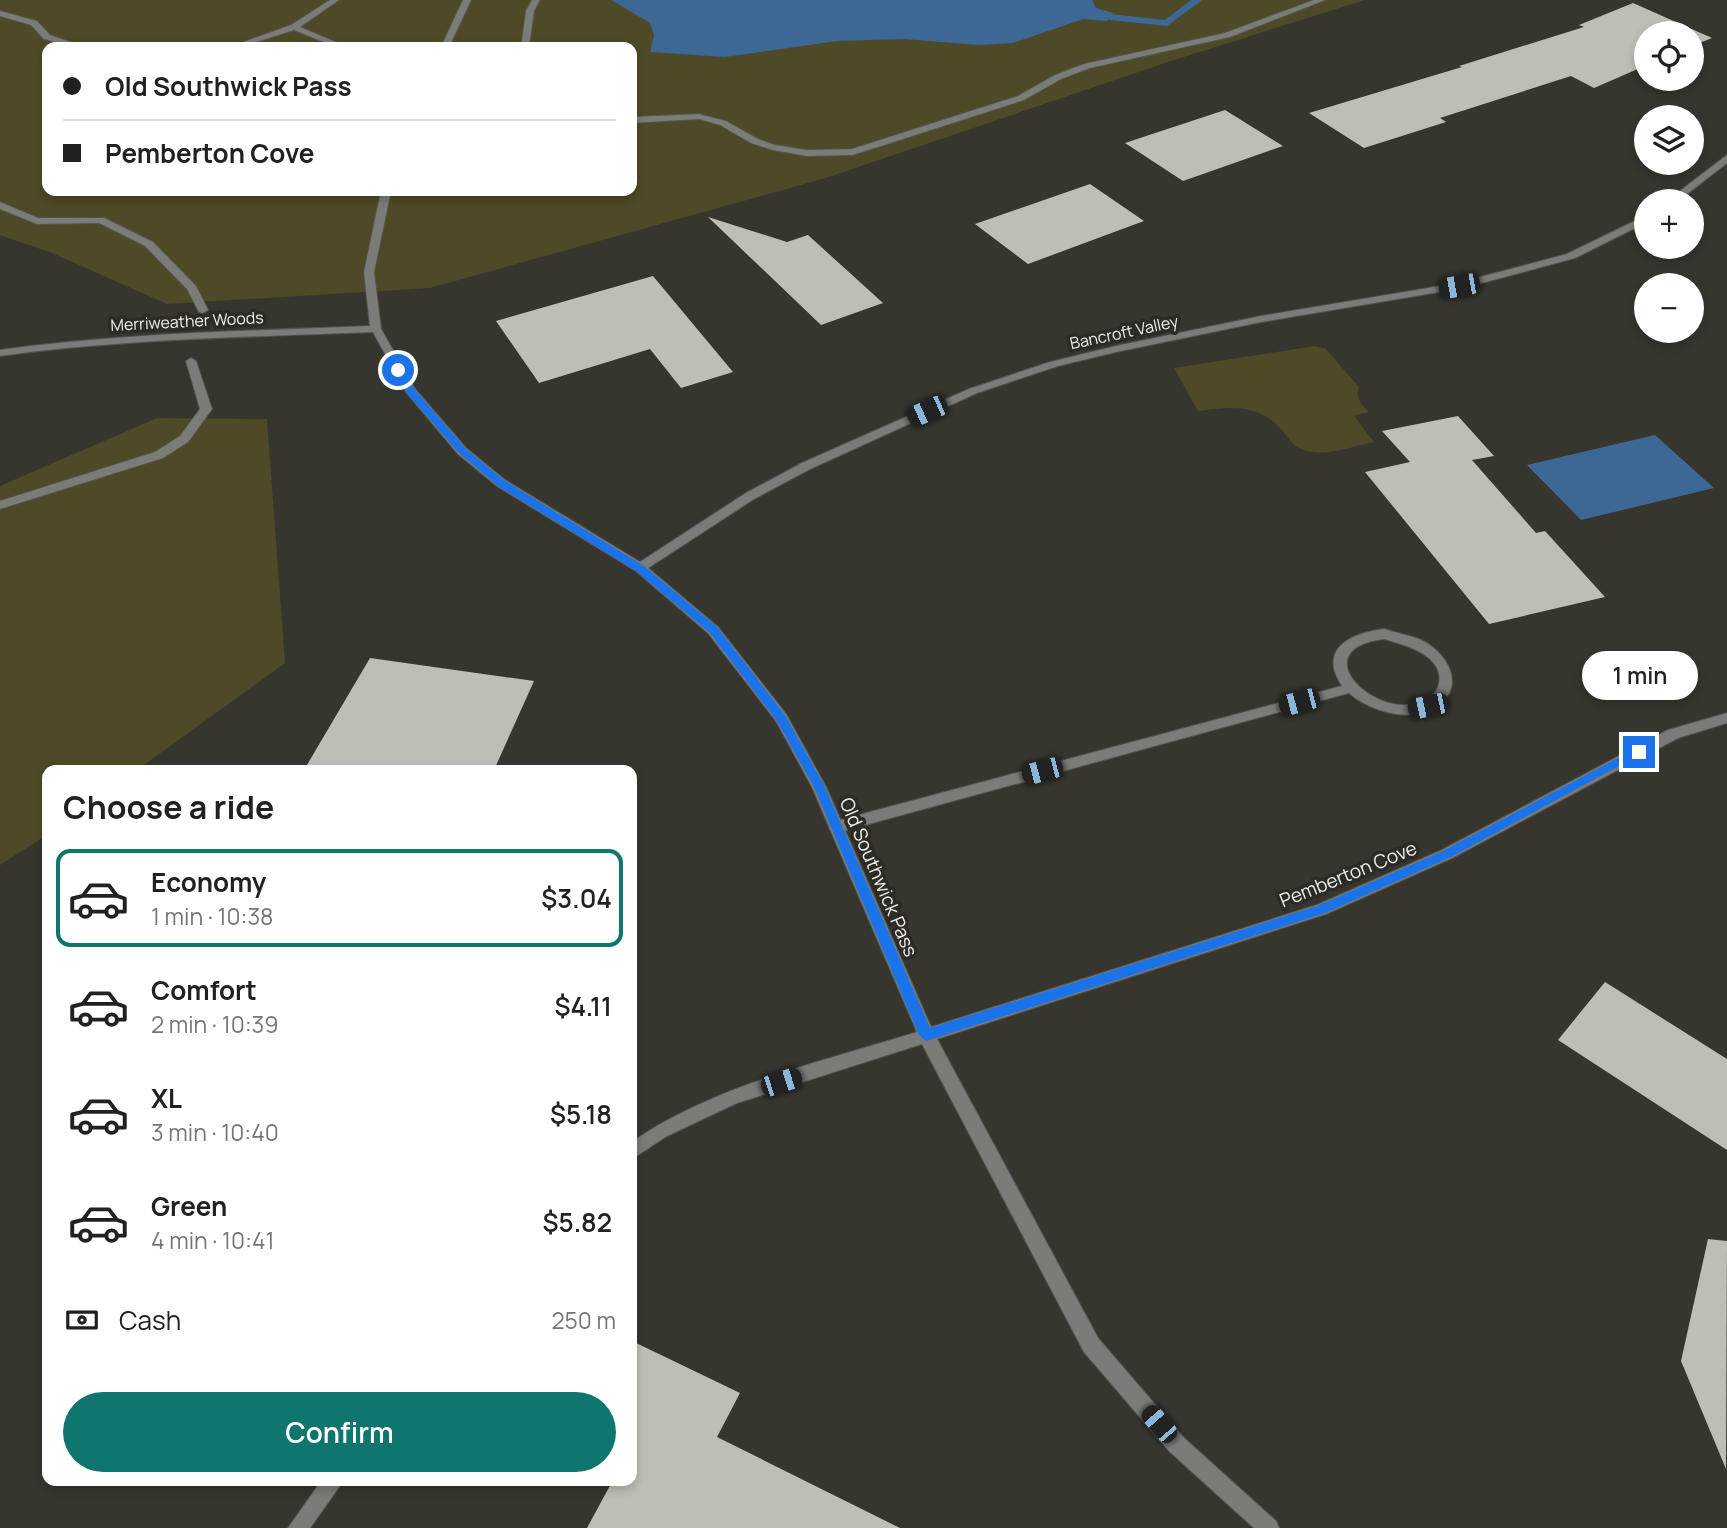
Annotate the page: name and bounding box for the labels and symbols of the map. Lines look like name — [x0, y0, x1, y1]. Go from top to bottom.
car — [1437, 272, 1482, 300]
street label: Merriweather Woods — [110, 306, 264, 336]
street label: Bancroft Valley — [1068, 310, 1181, 354]
route start — [382, 354, 414, 386]
car — [904, 393, 951, 429]
callout: 1 min — [1581, 650, 1697, 700]
car — [1276, 686, 1323, 718]
car — [1406, 691, 1451, 721]
route end — [1623, 736, 1655, 768]
car — [1019, 755, 1066, 787]
street label: Old Southwick Pass — [834, 793, 924, 961]
street label: Pemberton Cove — [1275, 835, 1421, 913]
car — [758, 1066, 805, 1098]
car — [1138, 1401, 1181, 1447]

